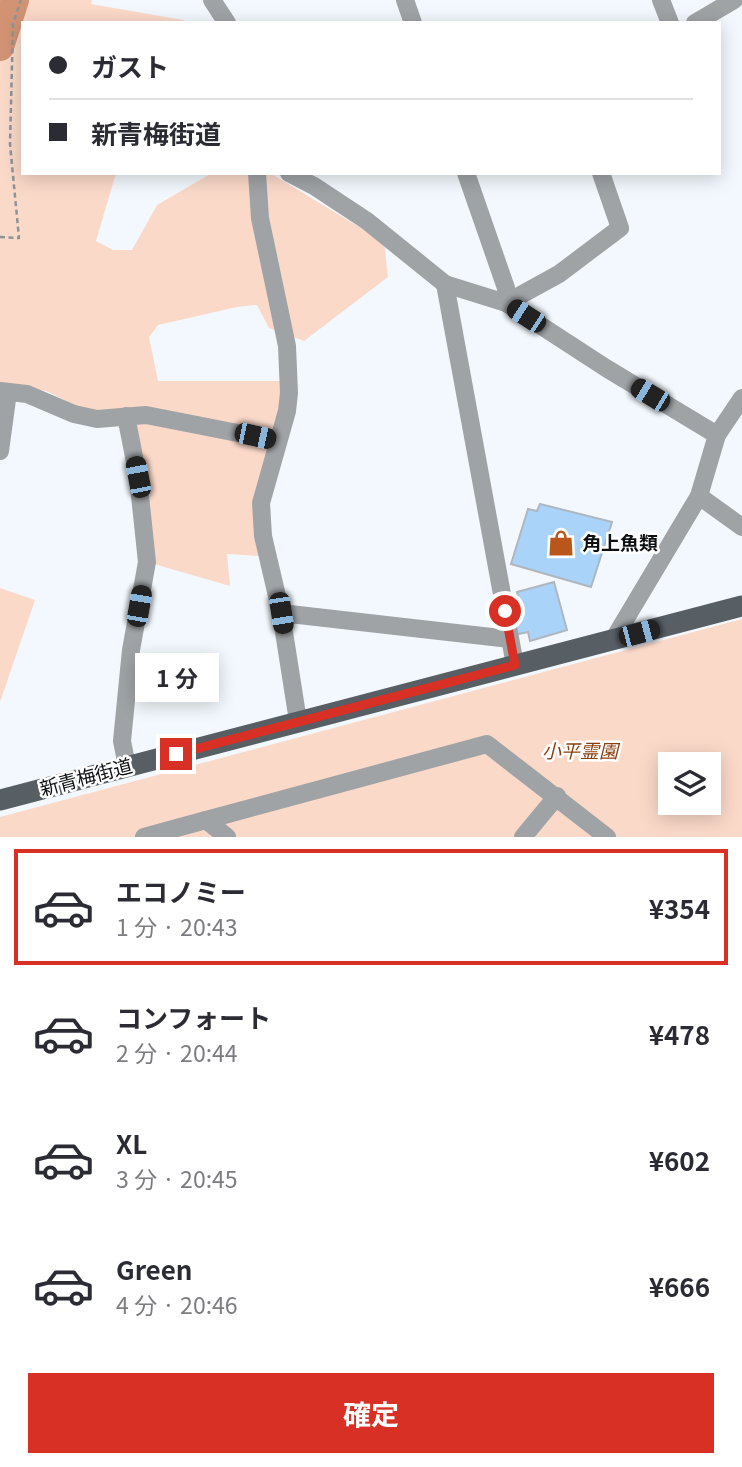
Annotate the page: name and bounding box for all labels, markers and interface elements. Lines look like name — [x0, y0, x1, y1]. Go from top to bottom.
text: ガスト — [91, 47, 169, 84]
text: 新青梅街道 — [91, 114, 221, 151]
car — [503, 296, 550, 336]
car — [627, 375, 674, 415]
car — [233, 421, 278, 451]
car — [124, 454, 153, 500]
shop icon: 角上魚類 — [546, 528, 576, 558]
place label: 角上魚類 — [582, 528, 658, 555]
car — [126, 583, 153, 629]
car — [268, 591, 295, 635]
route start — [489, 595, 521, 627]
car — [616, 617, 663, 649]
callout: 1 分 — [134, 652, 218, 702]
text: 1 分 — [156, 660, 198, 694]
park label: 小平霊園 — [542, 736, 621, 763]
route end — [160, 738, 192, 770]
street label: 新青梅街道 — [36, 750, 135, 801]
map controls — [658, 752, 721, 815]
button: layers — [658, 752, 721, 815]
text: エコノミー — [116, 872, 246, 909]
icon: car — [32, 876, 95, 939]
text: ¥354 — [649, 889, 710, 926]
text: 1 分 · 20:43 — [116, 909, 238, 943]
text: コンフォート — [116, 998, 271, 1035]
icon: car — [32, 1002, 95, 1065]
text: ¥478 — [649, 1015, 710, 1052]
text: 2 分 · 20:44 — [116, 1035, 238, 1069]
text: XL — [116, 1124, 147, 1161]
icon: car — [32, 1128, 95, 1191]
text: ¥602 — [649, 1141, 710, 1178]
text: 3 分 · 20:45 — [116, 1161, 238, 1195]
text: Green — [116, 1250, 192, 1287]
icon: car — [32, 1254, 95, 1317]
text: ¥666 — [649, 1267, 710, 1304]
text: 4 分 · 20:46 — [116, 1287, 238, 1321]
button: 確定 — [28, 1373, 714, 1453]

